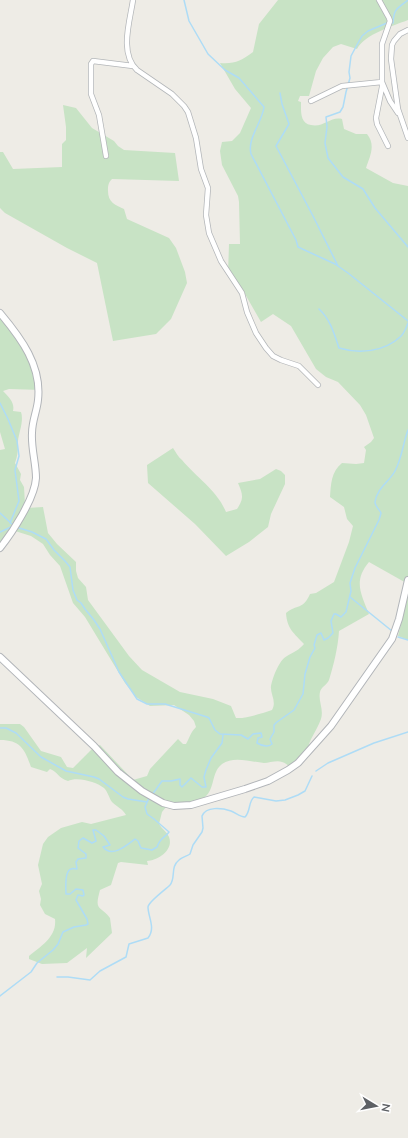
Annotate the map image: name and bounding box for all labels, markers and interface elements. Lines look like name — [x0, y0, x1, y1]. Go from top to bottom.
north arrow — [356, 1086, 396, 1126]
text: N — [378, 1102, 393, 1113]

